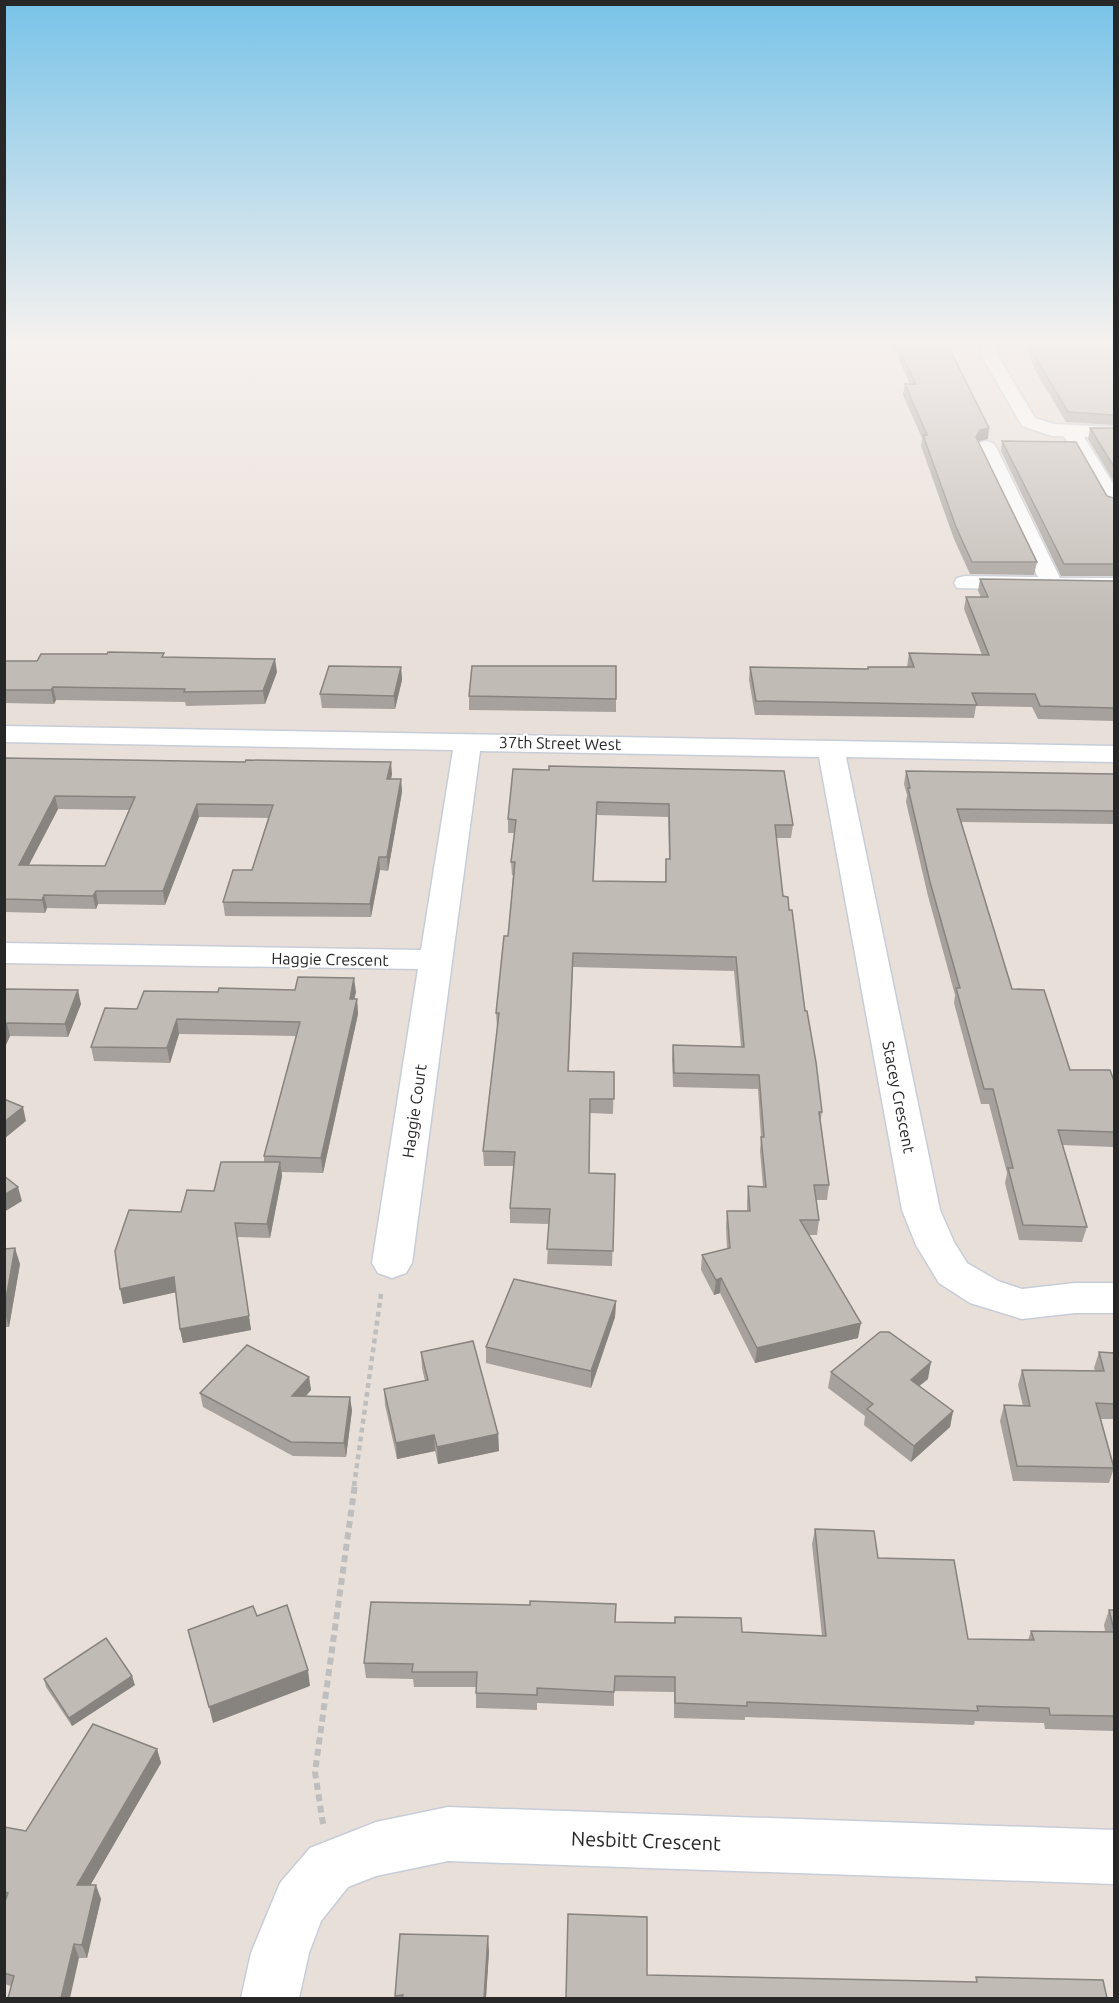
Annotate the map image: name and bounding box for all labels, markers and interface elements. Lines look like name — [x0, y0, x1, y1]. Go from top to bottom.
street label: 37th Street West — [499, 733, 622, 753]
street label: Haggie Crescent — [271, 949, 390, 969]
street label: Stacey Crescent — [879, 1039, 919, 1155]
street label: Haggie Court — [398, 1062, 430, 1159]
street label: Nesbitt Crescent — [571, 1826, 721, 1855]

